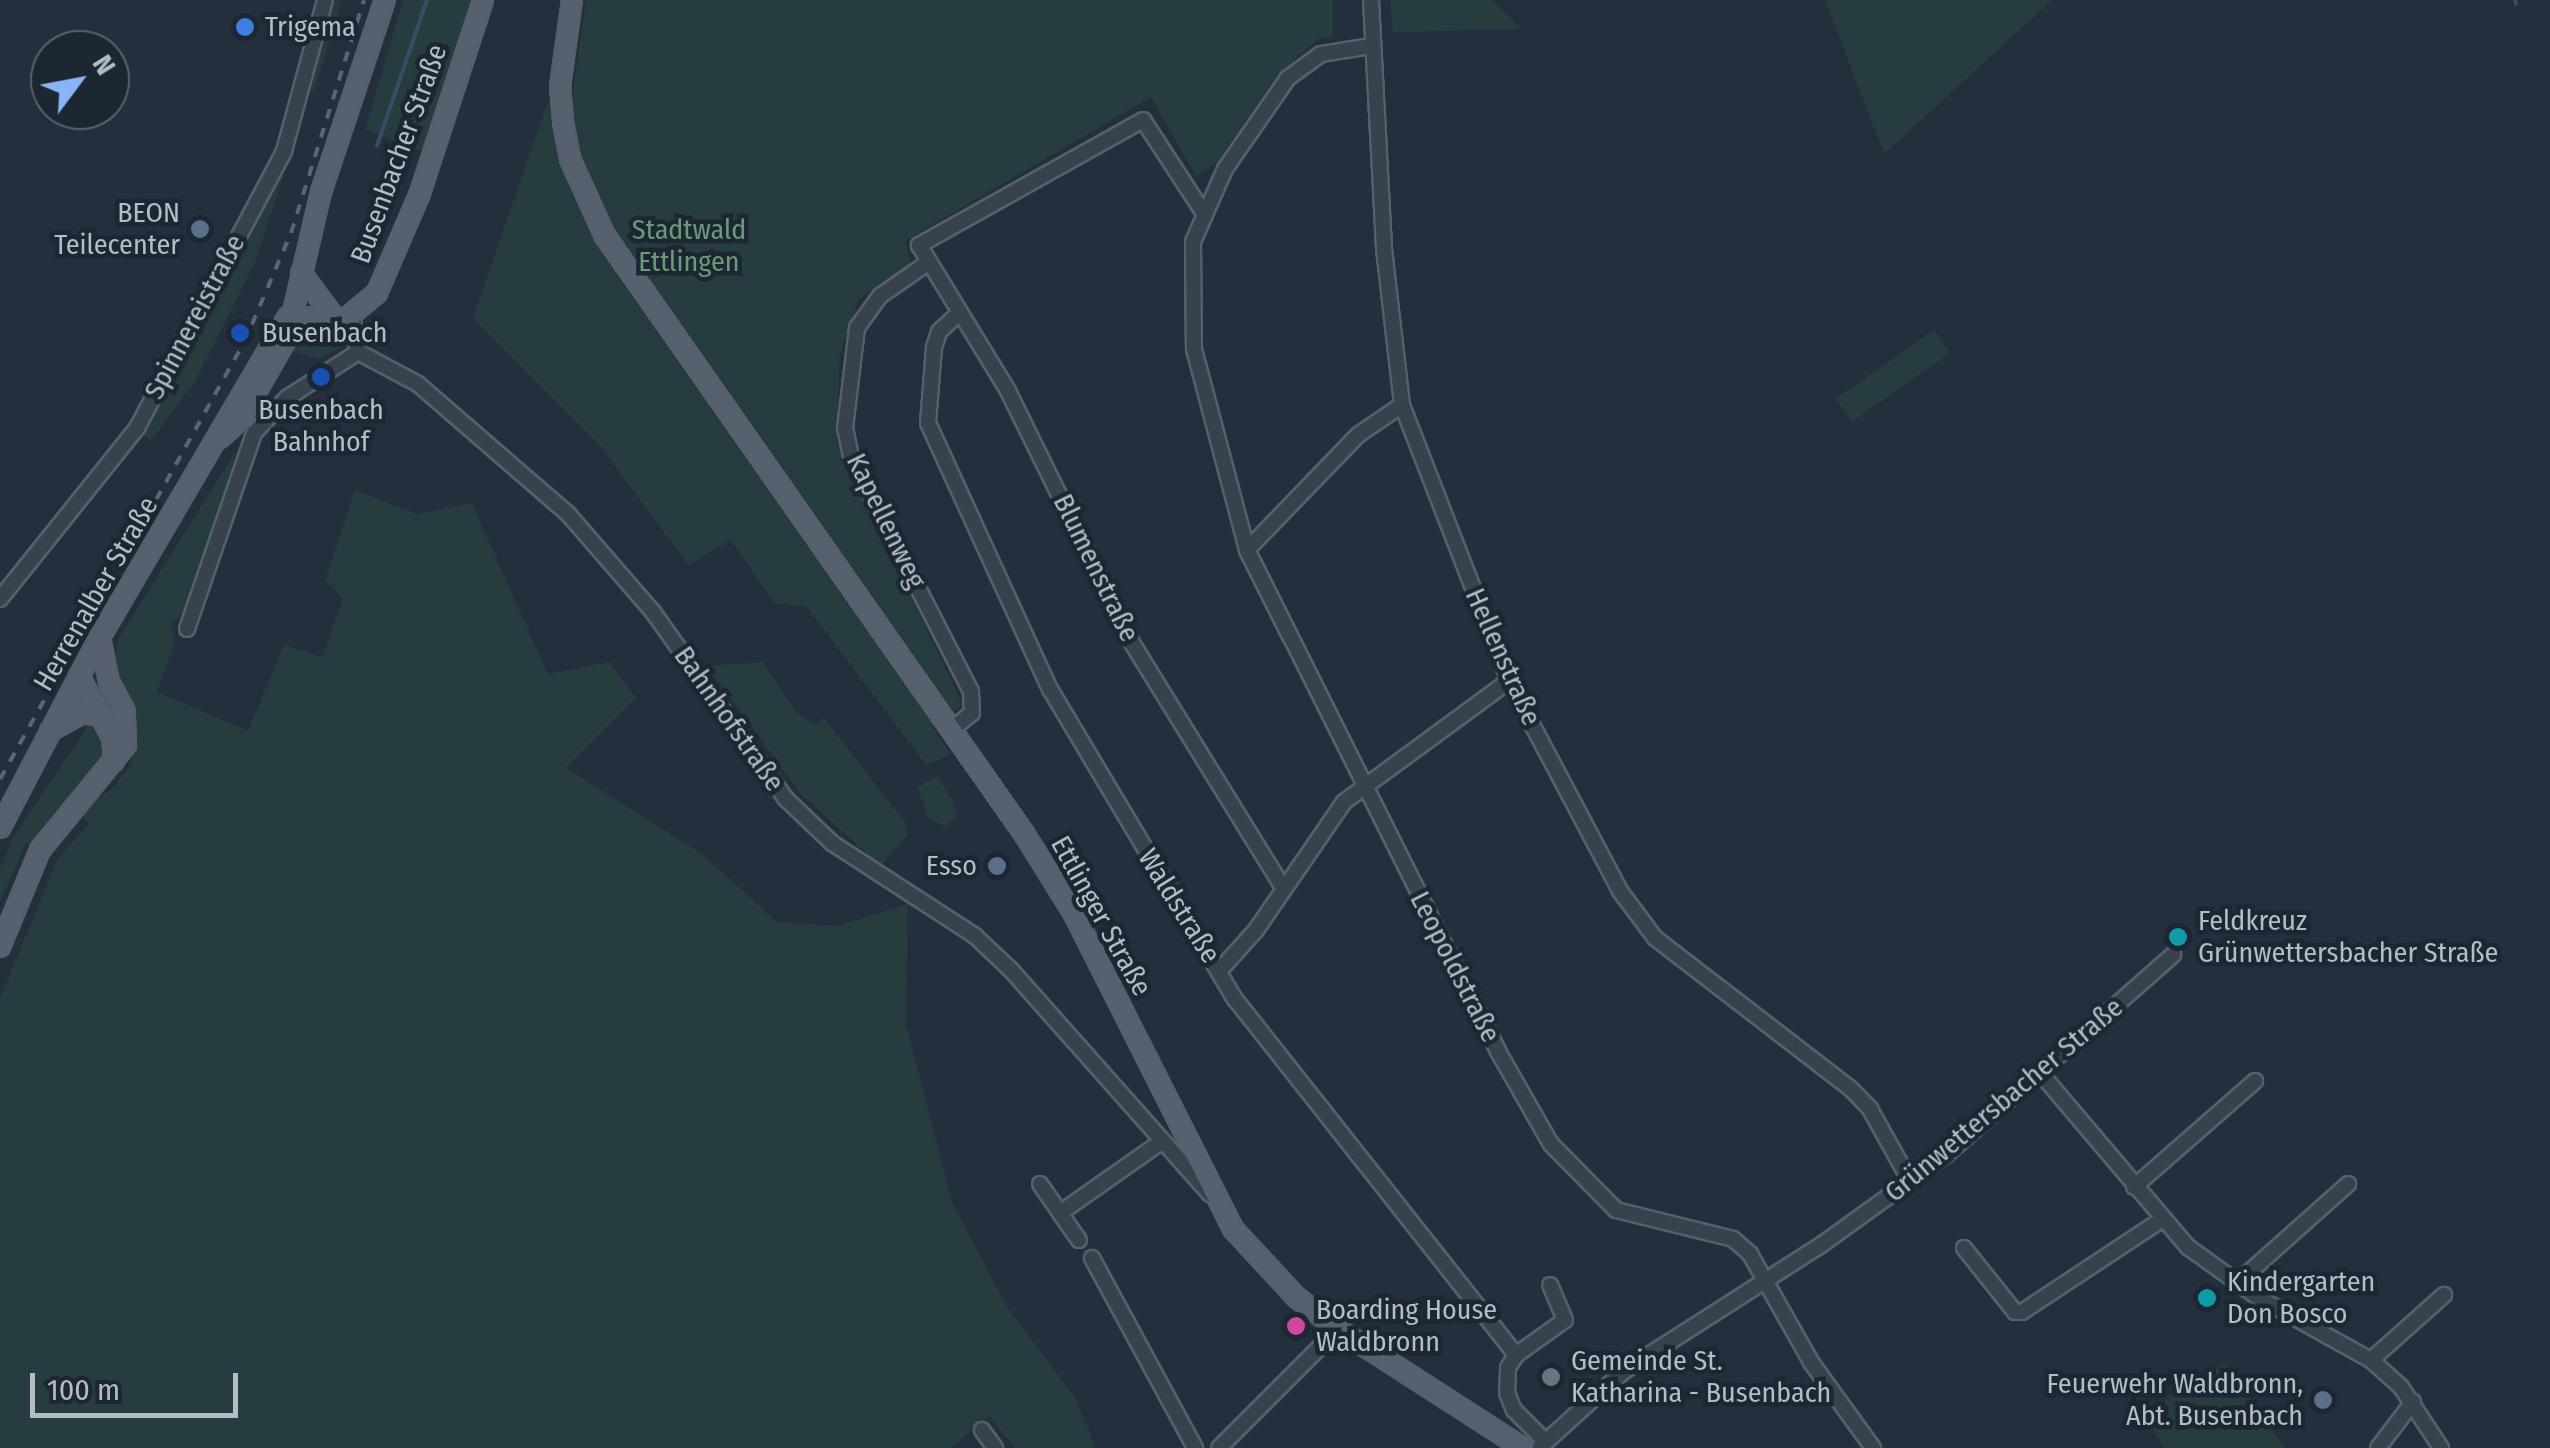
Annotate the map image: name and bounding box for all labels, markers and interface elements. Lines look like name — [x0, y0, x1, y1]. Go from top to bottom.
place label: Trigema — [265, 10, 356, 44]
marker: Trigema — [234, 16, 256, 38]
north arrow — [30, 30, 130, 130]
street label: Busenbacher Straße — [344, 40, 454, 268]
text: N — [86, 49, 123, 81]
place label: BEON Teilecenter — [54, 196, 180, 262]
park label: Stadtwald Ettlingen — [632, 213, 746, 279]
marker: BEON Teilecenter — [189, 218, 211, 240]
street label: Spinnereistraße — [138, 229, 252, 405]
place label: Busenbach — [262, 316, 388, 350]
marker: Busenbach — [227, 320, 253, 346]
marker: Busenbach Bahnhof — [310, 366, 332, 388]
place label: Busenbach Bahnhof — [258, 393, 384, 459]
street label: Kapellenweg — [839, 448, 933, 594]
street label: Blumenstraße — [1046, 489, 1146, 647]
street label: Herrenalber Straße — [27, 491, 165, 697]
street label: Hellenstraße — [1458, 583, 1548, 731]
street label: Bahnhofstraße — [667, 640, 791, 798]
street label: Ettlinger Straße — [1043, 830, 1159, 1002]
street label: Waldstraße — [1131, 843, 1227, 969]
place label: Esso — [926, 849, 977, 883]
marker: Esso — [986, 855, 1008, 877]
street label: Leopoldstraße — [1403, 886, 1507, 1048]
place label: Feldkreuz Grünwettersbacher Straße — [2198, 904, 2498, 970]
marker: Feldkreuz Grünwettersbacher Straße — [2167, 926, 2189, 948]
street label: Grünwettersbacher Straße — [1878, 991, 2130, 1209]
place label: Kindergarten Don Bosco — [2227, 1265, 2375, 1331]
marker: Kindergarten Don Bosco — [2196, 1287, 2218, 1309]
place label: Boarding House Waldbronn — [1316, 1293, 1497, 1359]
marker: Boarding House Waldbronn — [1285, 1315, 1307, 1337]
place label: Gemeinde St. Katharina - Busenbach — [1571, 1344, 1831, 1410]
scale bar — [35, 1353, 242, 1415]
marker: Gemeinde St. Katharina - Busenbach — [1540, 1366, 1562, 1388]
place label: Feuerwehr Waldbronn, Abt. Busenbach — [2047, 1367, 2303, 1433]
text: 100 m — [47, 1372, 120, 1408]
marker: Feuerwehr Waldbronn, Abt. Busenbach — [2312, 1389, 2334, 1411]

